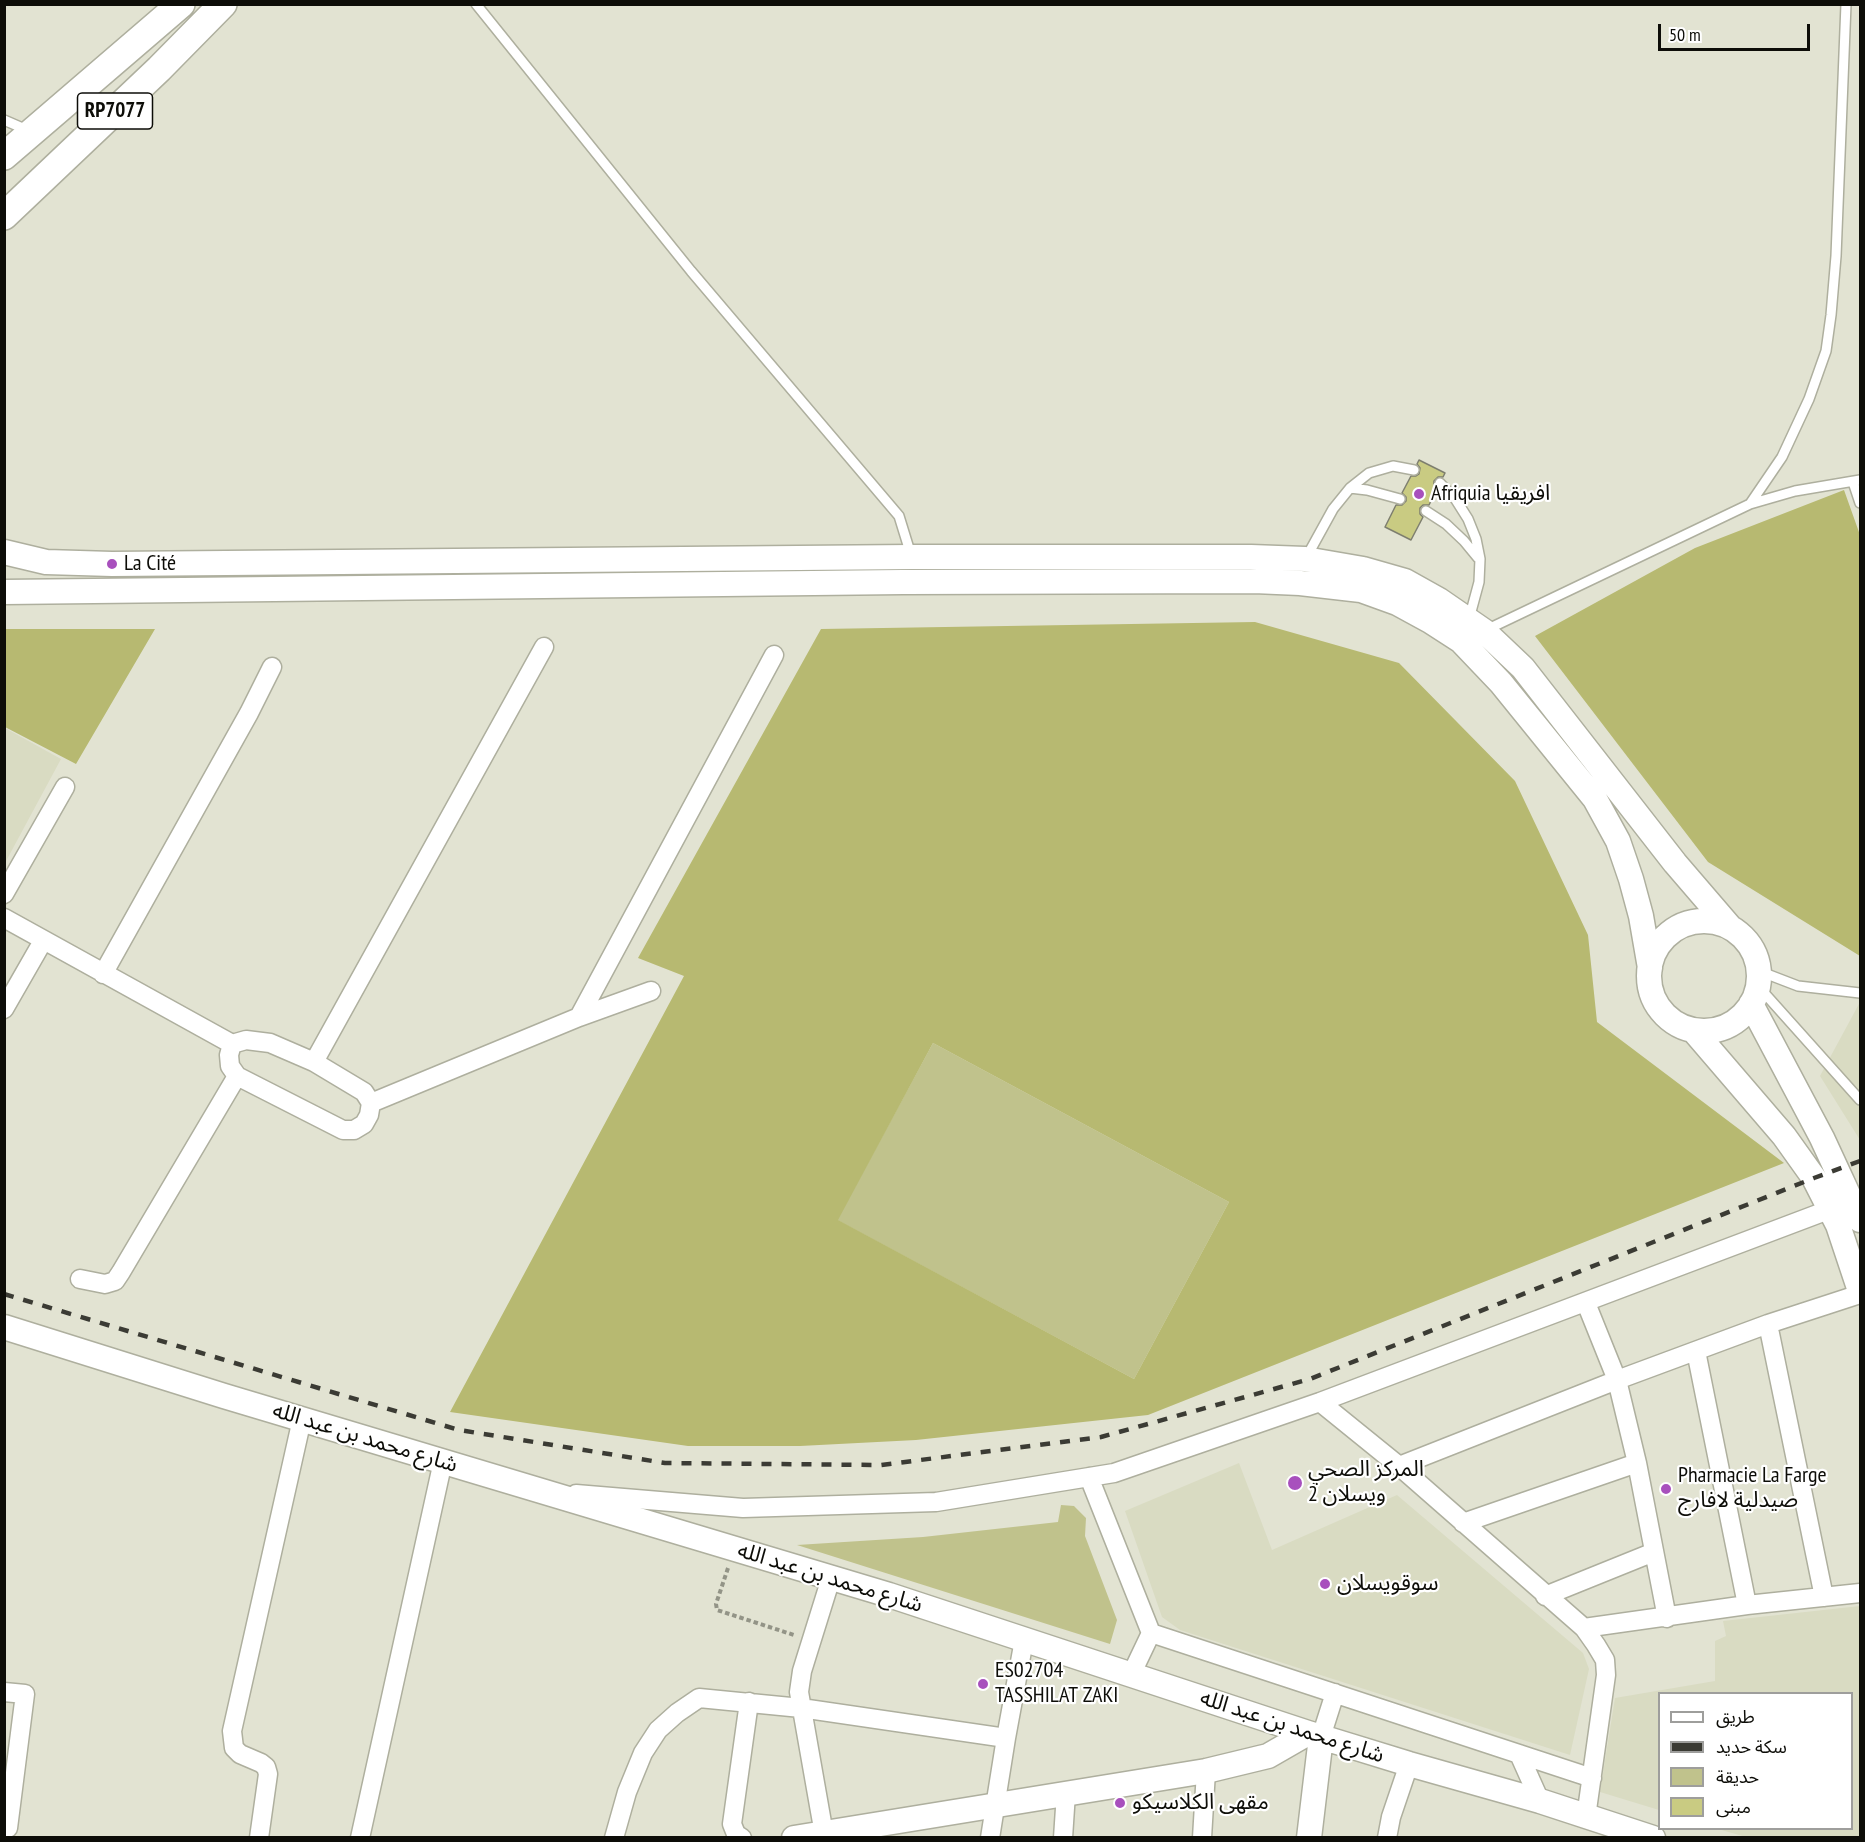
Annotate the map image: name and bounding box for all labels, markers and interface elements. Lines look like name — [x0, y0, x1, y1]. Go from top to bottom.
scale bar — [1661, 12, 1812, 50]
text: 50 m — [1669, 23, 1701, 46]
road number: RP7077 — [78, 93, 152, 129]
place label: Afriquia افريقيا — [1431, 481, 1550, 507]
marker: Afriquia افريقيا — [1412, 487, 1426, 501]
place label: La Cité — [124, 551, 176, 577]
marker: La Cité — [105, 557, 119, 571]
street label: شارع محمد بن عبد الله — [269, 1397, 461, 1479]
place label: المركز الصحي ويسلان 2 — [1308, 1457, 1424, 1508]
place label: Pharmacie La Farge صيدلية لافارج — [1678, 1463, 1827, 1514]
marker: المركز الصحي ويسلان 2 — [1286, 1474, 1304, 1492]
marker: Pharmacie La Farge صيدلية لافارج — [1659, 1482, 1673, 1496]
street label: شارع محمد بن عبد الله — [734, 1537, 926, 1619]
place label: سوقويسلان — [1337, 1571, 1438, 1597]
marker: سوقويسلان — [1318, 1577, 1332, 1591]
place label: ES02704 TASSHILAT ZAKI — [995, 1658, 1118, 1710]
marker: ES02704 TASSHILAT ZAKI — [976, 1677, 990, 1691]
street label: شارع محمد بن عبد الله — [1197, 1685, 1387, 1769]
legend — [1658, 1692, 1853, 1830]
text: طريق — [1716, 1705, 1755, 1728]
text: سكة حديد — [1716, 1735, 1787, 1758]
text: حديقة — [1716, 1765, 1759, 1788]
place label: مقهى الكلاسيكو — [1132, 1790, 1269, 1816]
text: مبنى — [1716, 1795, 1751, 1818]
marker: مقهى الكلاسيكو — [1113, 1796, 1127, 1810]

